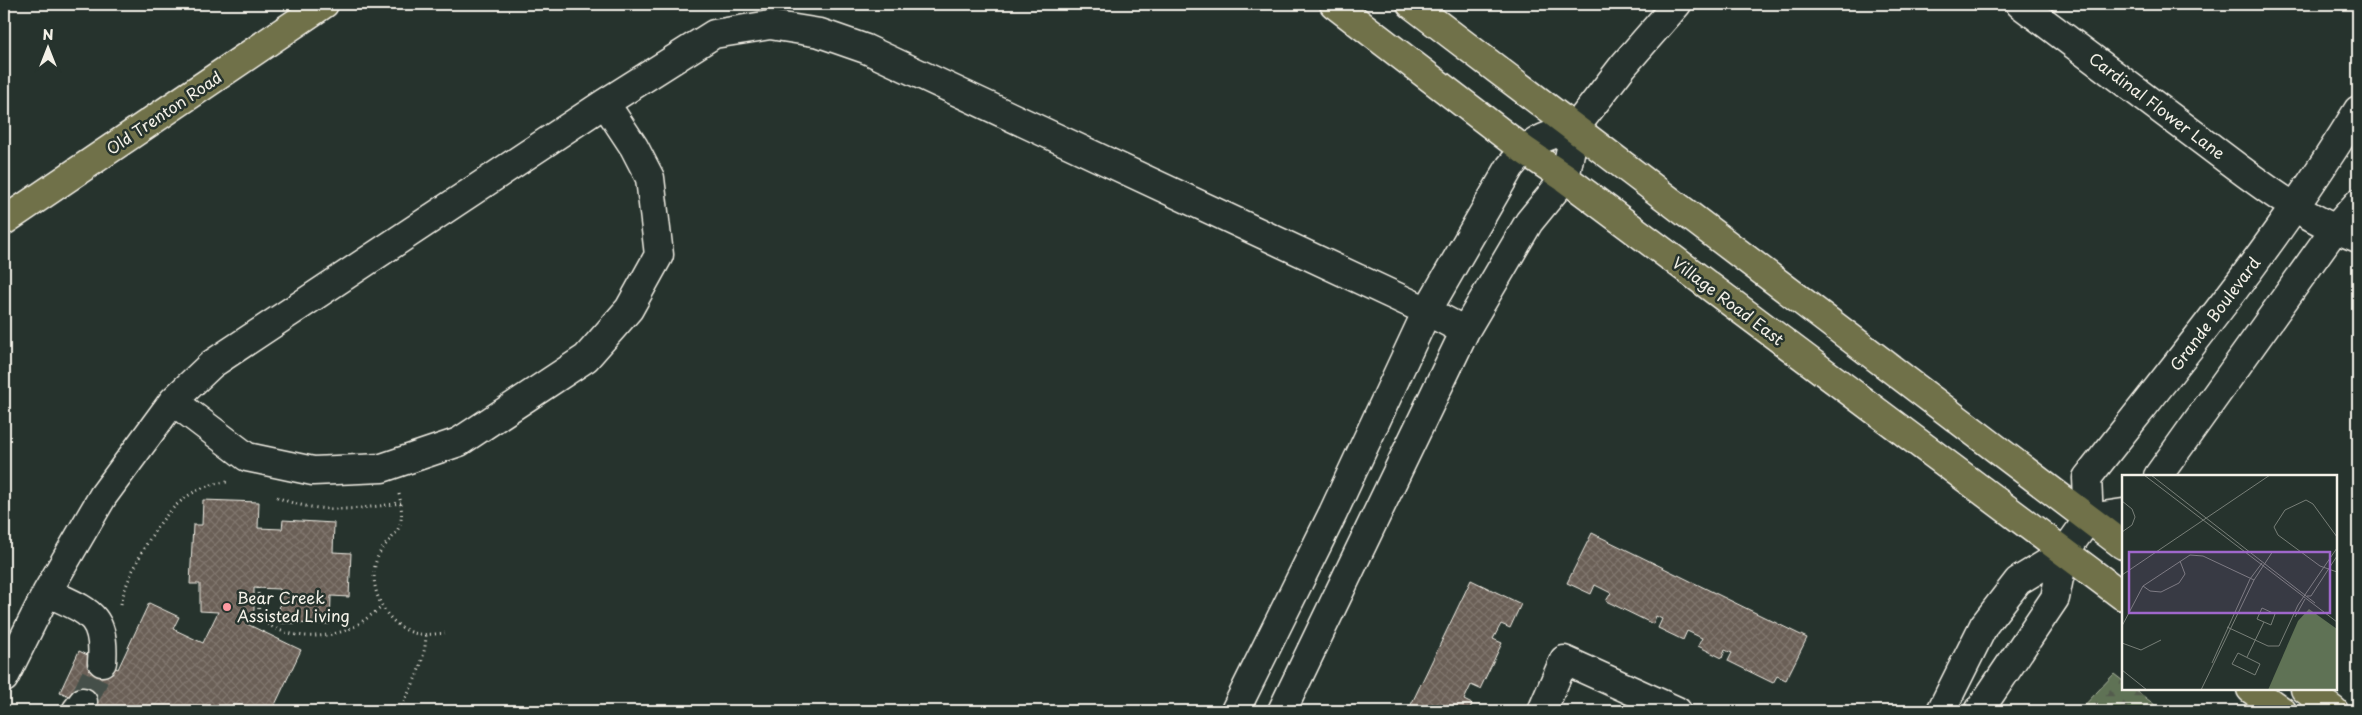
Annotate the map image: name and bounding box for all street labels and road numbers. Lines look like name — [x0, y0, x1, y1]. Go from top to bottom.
street label: Cardinal Flower Lane — [2084, 46, 2231, 165]
street label: Old Trenton Road — [101, 64, 226, 160]
street label: Village Road East — [1668, 250, 1790, 350]
street label: Grande Boulevard — [2163, 251, 2265, 376]

